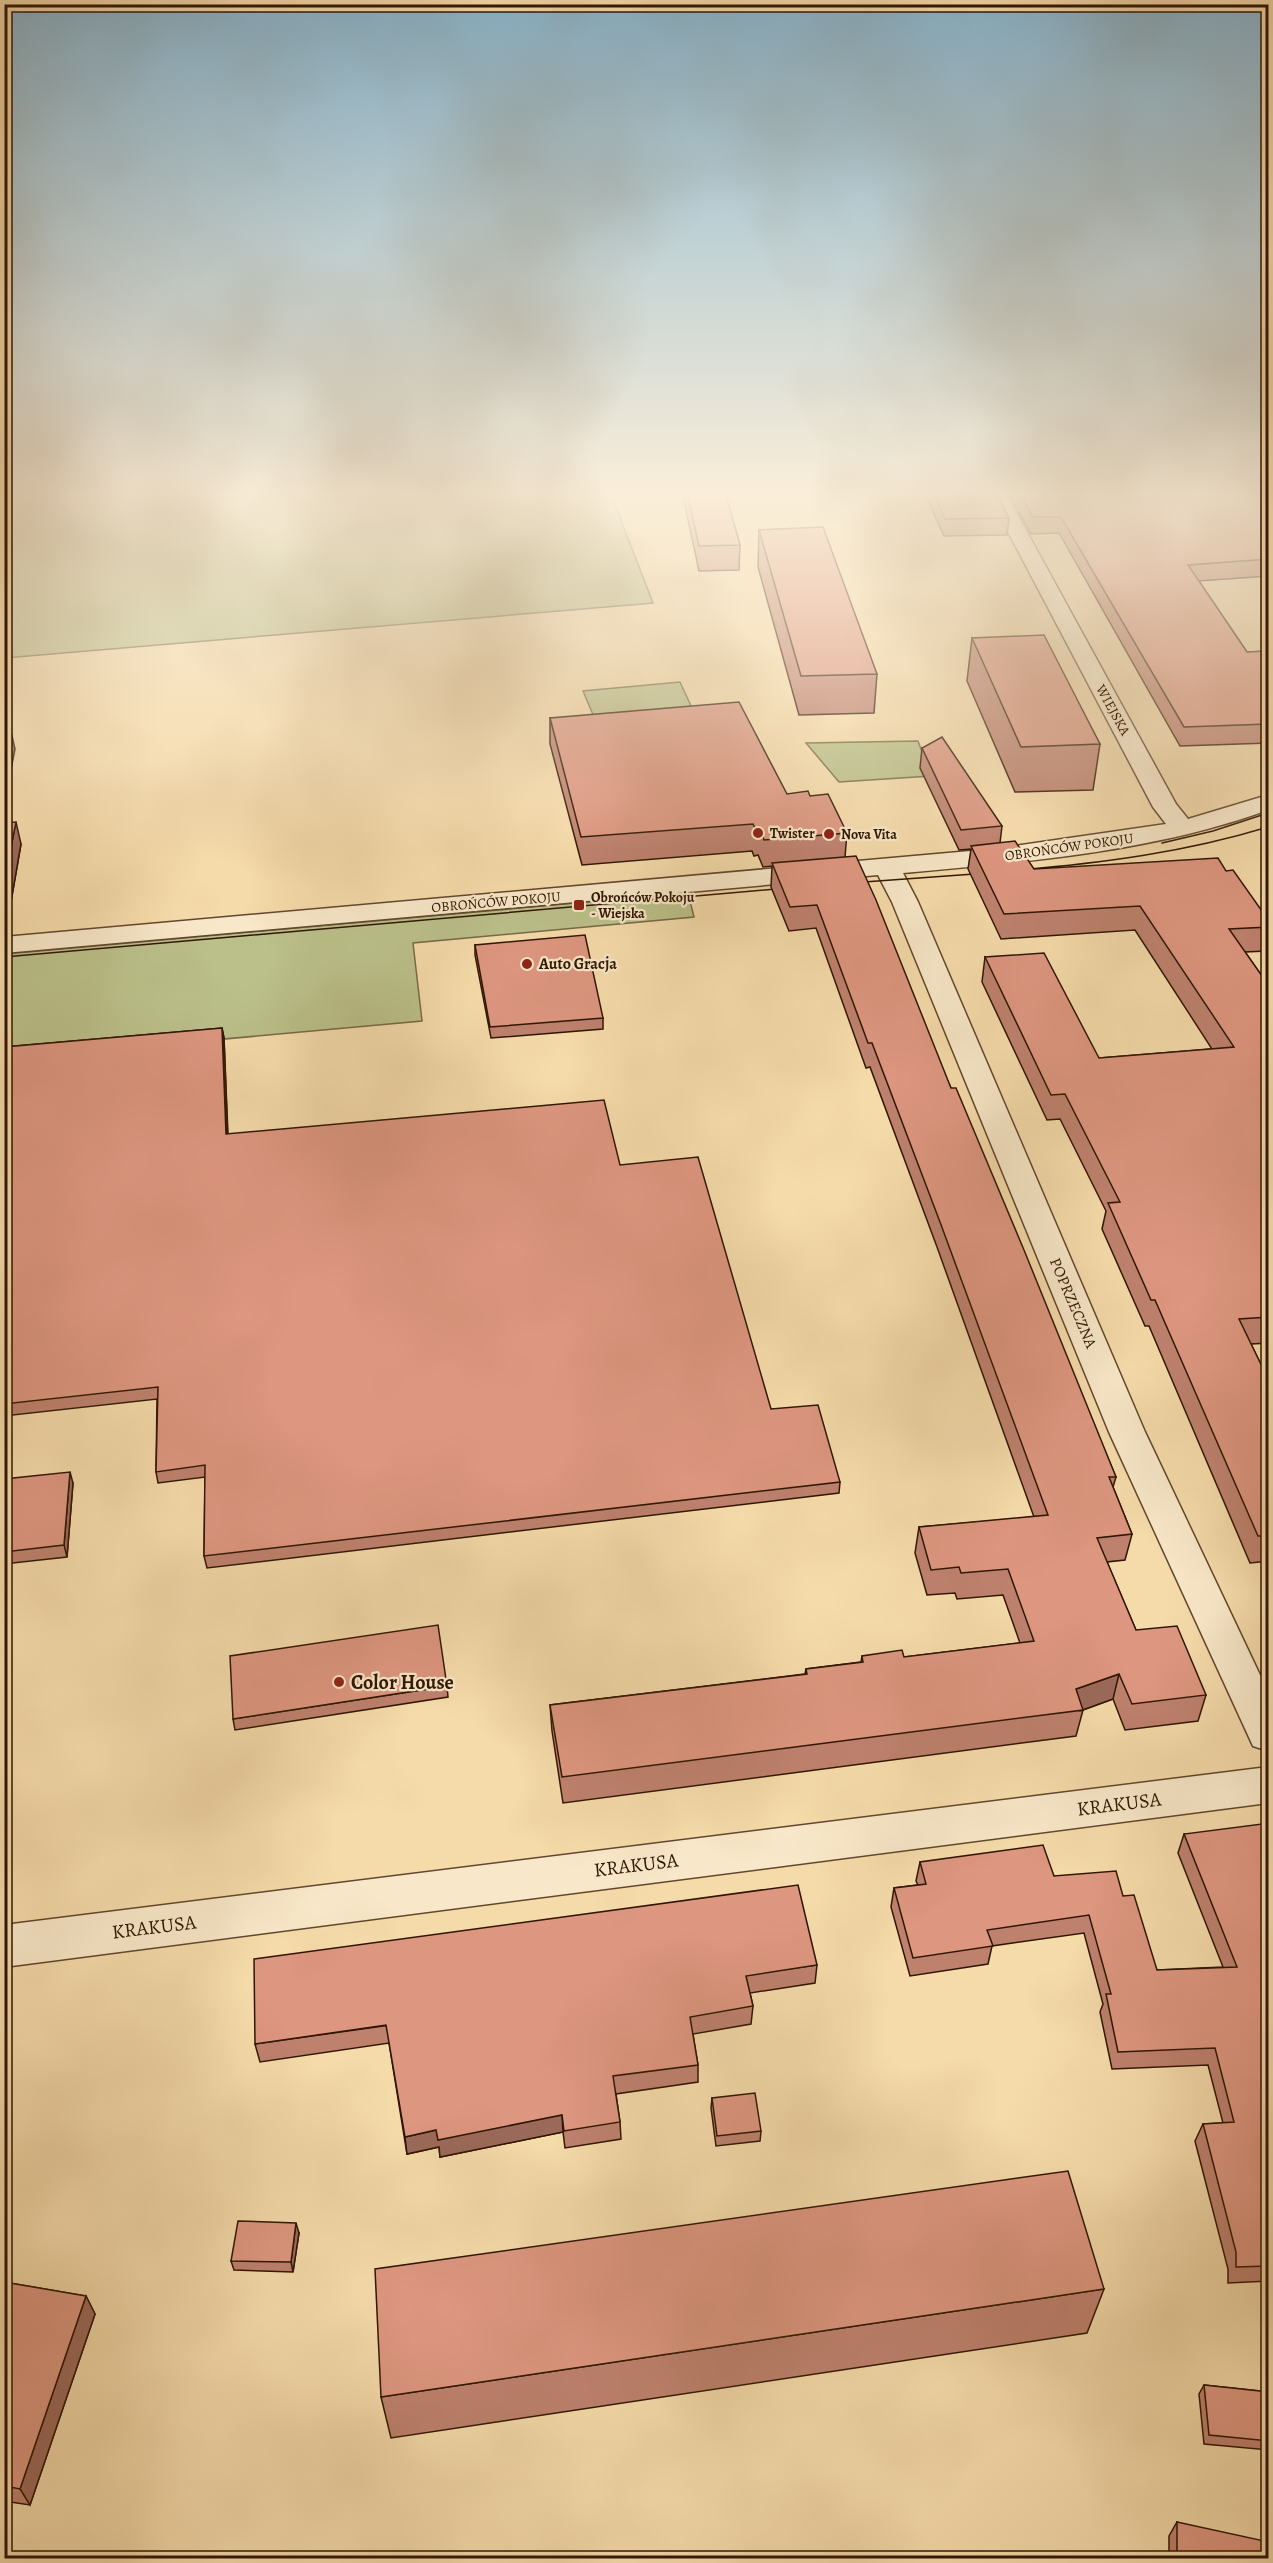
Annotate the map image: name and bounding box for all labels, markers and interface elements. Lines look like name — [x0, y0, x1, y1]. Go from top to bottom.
street label: WIEJSKA — [1091, 680, 1135, 739]
place label: Twister — [770, 824, 815, 843]
place label: Nova Vita — [841, 825, 897, 844]
marker: Twister — [751, 826, 765, 840]
marker: Nova Vita — [822, 827, 836, 841]
street label: OBROŃCÓW POKOJU — [1003, 829, 1135, 865]
street label: OBROŃCÓW POKOJU — [431, 887, 562, 917]
place label: Obrońców Pokoju - Wiejska — [591, 888, 695, 923]
marker: Obrońców Pokoju - Wiejska — [572, 898, 586, 912]
place label: Auto Gracja — [538, 953, 617, 975]
marker: Auto Gracja — [520, 957, 534, 971]
street label: POPRZECZNA — [1044, 1254, 1102, 1352]
place label: Color House — [351, 1669, 454, 1696]
marker: Color House — [332, 1675, 346, 1689]
street label: KRAKUSA — [1075, 1785, 1163, 1823]
street label: KRAKUSA — [592, 1846, 680, 1884]
street label: KRAKUSA — [110, 1908, 198, 1946]

